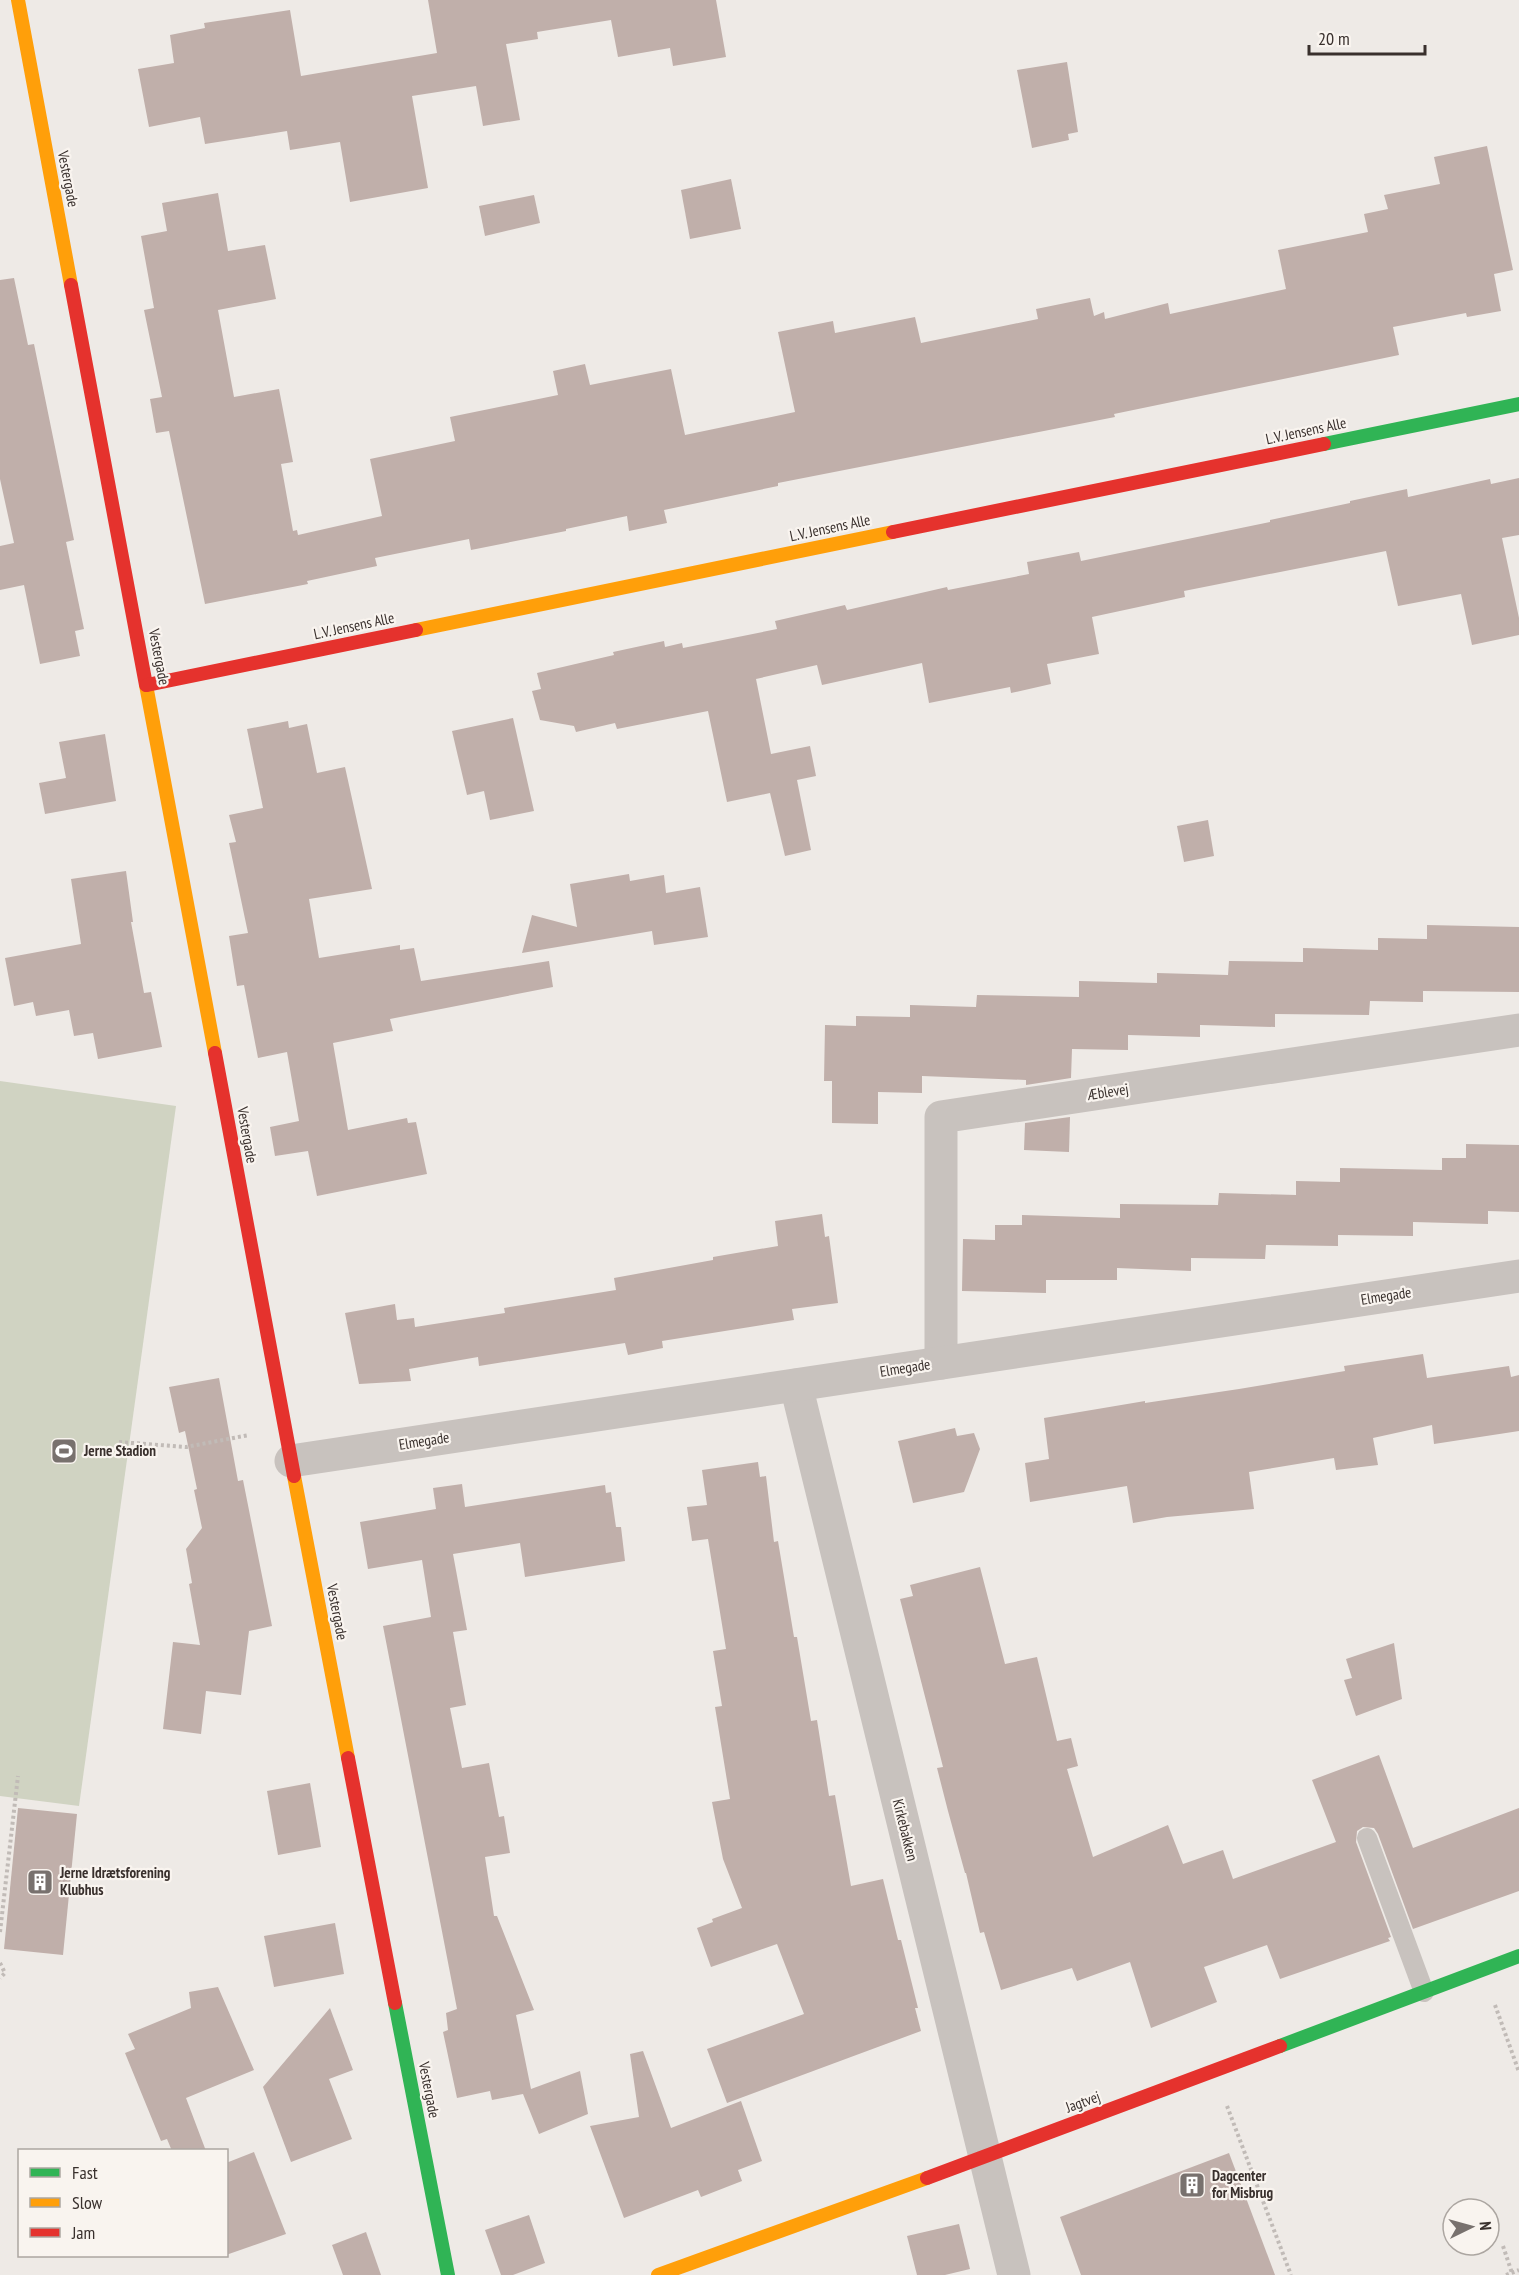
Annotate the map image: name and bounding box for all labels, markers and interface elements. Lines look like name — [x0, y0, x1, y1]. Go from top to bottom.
scale bar — [1309, 18, 1424, 56]
text: 20 m — [1318, 27, 1350, 50]
street label: Vestergade — [54, 148, 83, 209]
street label: L.V. Jensens Alle — [1264, 413, 1348, 448]
street label: L.V. Jensens Alle — [788, 510, 872, 545]
street label: L.V. Jensens Alle — [312, 608, 396, 643]
street label: Vestergade — [145, 626, 174, 687]
street label: Æblevej — [1085, 1079, 1130, 1104]
street label: Vestergade — [233, 1104, 262, 1165]
street label: Elmegade — [1359, 1282, 1413, 1309]
street label: Elmegade — [878, 1354, 932, 1381]
street label: Elmegade — [397, 1427, 451, 1454]
sports icon: Jerne Stadion — [49, 1436, 79, 1466]
place label: Jerne Stadion — [83, 1441, 156, 1460]
street label: Vestergade — [323, 1581, 352, 1642]
street label: Kirkebakken — [889, 1797, 922, 1863]
place label: Jerne Idrætsforening Klubhus — [59, 1863, 171, 1899]
building icon: Jerne Idrætsforening Klubhus — [25, 1867, 55, 1897]
street label: Vestergade — [415, 2059, 444, 2120]
street label: Jagtvej — [1062, 2087, 1103, 2117]
legend — [18, 2149, 228, 2257]
text: Fast — [72, 2161, 98, 2184]
place label: Dagcenter for Misbrug — [1212, 2166, 1273, 2202]
building icon: Dagcenter for Misbrug — [1177, 2170, 1207, 2200]
text: Slow — [72, 2191, 103, 2214]
north arrow — [1441, 2197, 1501, 2257]
text: Jam — [71, 2221, 95, 2244]
text: N — [1476, 2221, 1496, 2231]

